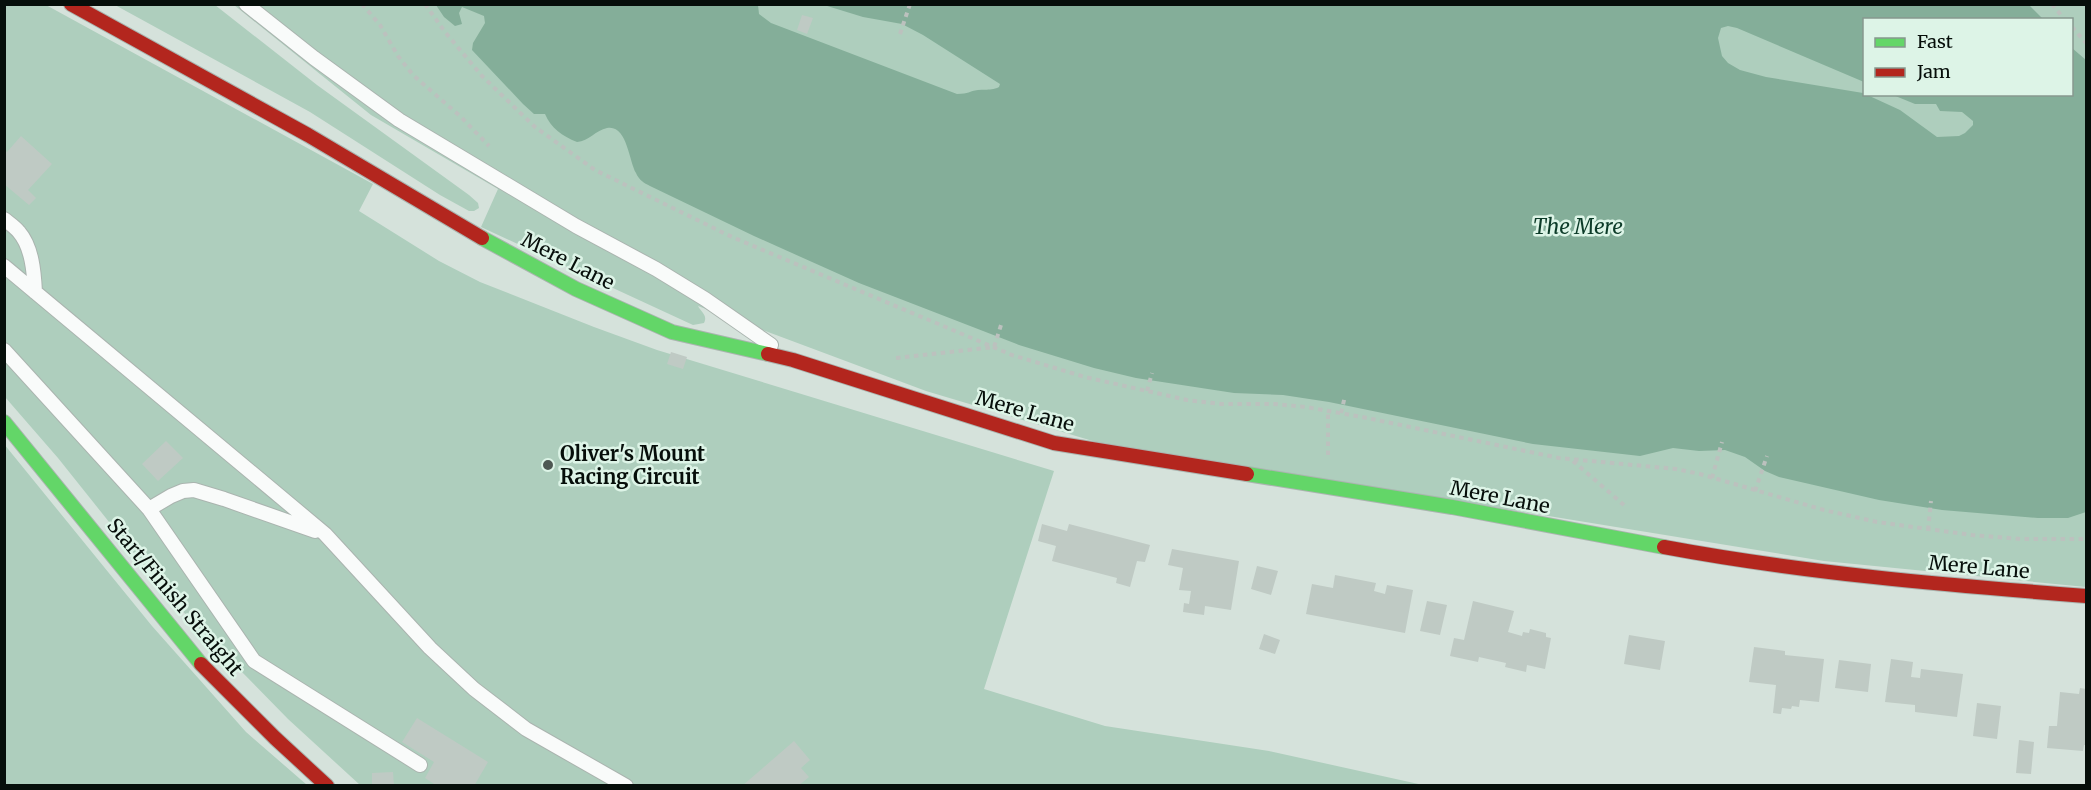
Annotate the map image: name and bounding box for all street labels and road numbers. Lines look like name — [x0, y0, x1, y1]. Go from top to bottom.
street label: Mere Lane — [517, 226, 619, 295]
street label: Mere Lane — [973, 385, 1077, 436]
street label: Mere Lane — [1448, 475, 1552, 518]
street label: Start/Finish Straight — [102, 513, 249, 681]
street label: Mere Lane — [1928, 550, 2031, 583]

